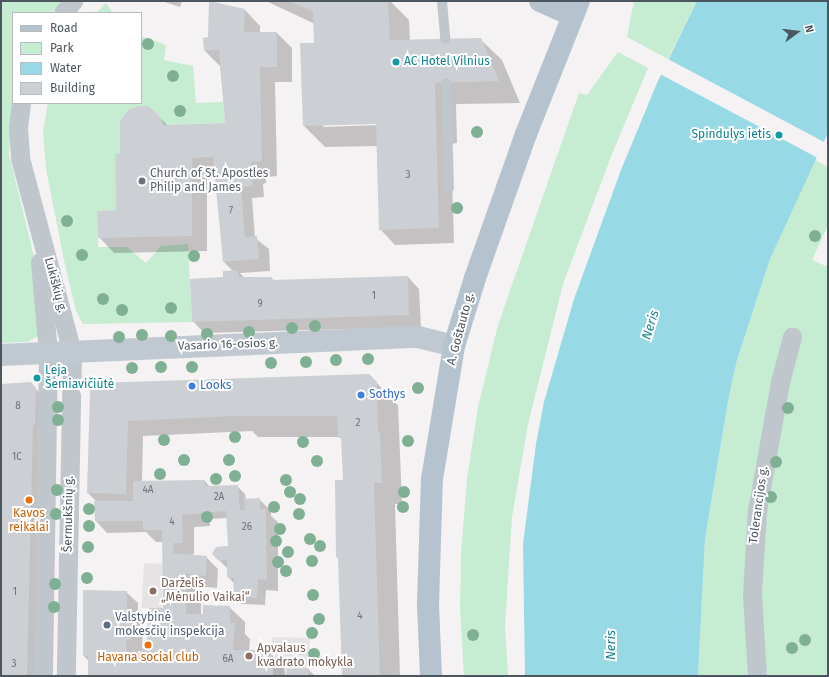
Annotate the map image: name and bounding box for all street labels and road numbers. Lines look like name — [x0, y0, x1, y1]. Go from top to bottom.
street label: Lukiškių g. — [41, 256, 69, 314]
street label: A. Goštauto g. — [444, 291, 478, 367]
street label: Vasario 16-osios g. — [178, 336, 278, 354]
street label: Tolerancijos g. — [746, 466, 772, 544]
street label: Šermukšnių g. — [61, 476, 77, 552]

